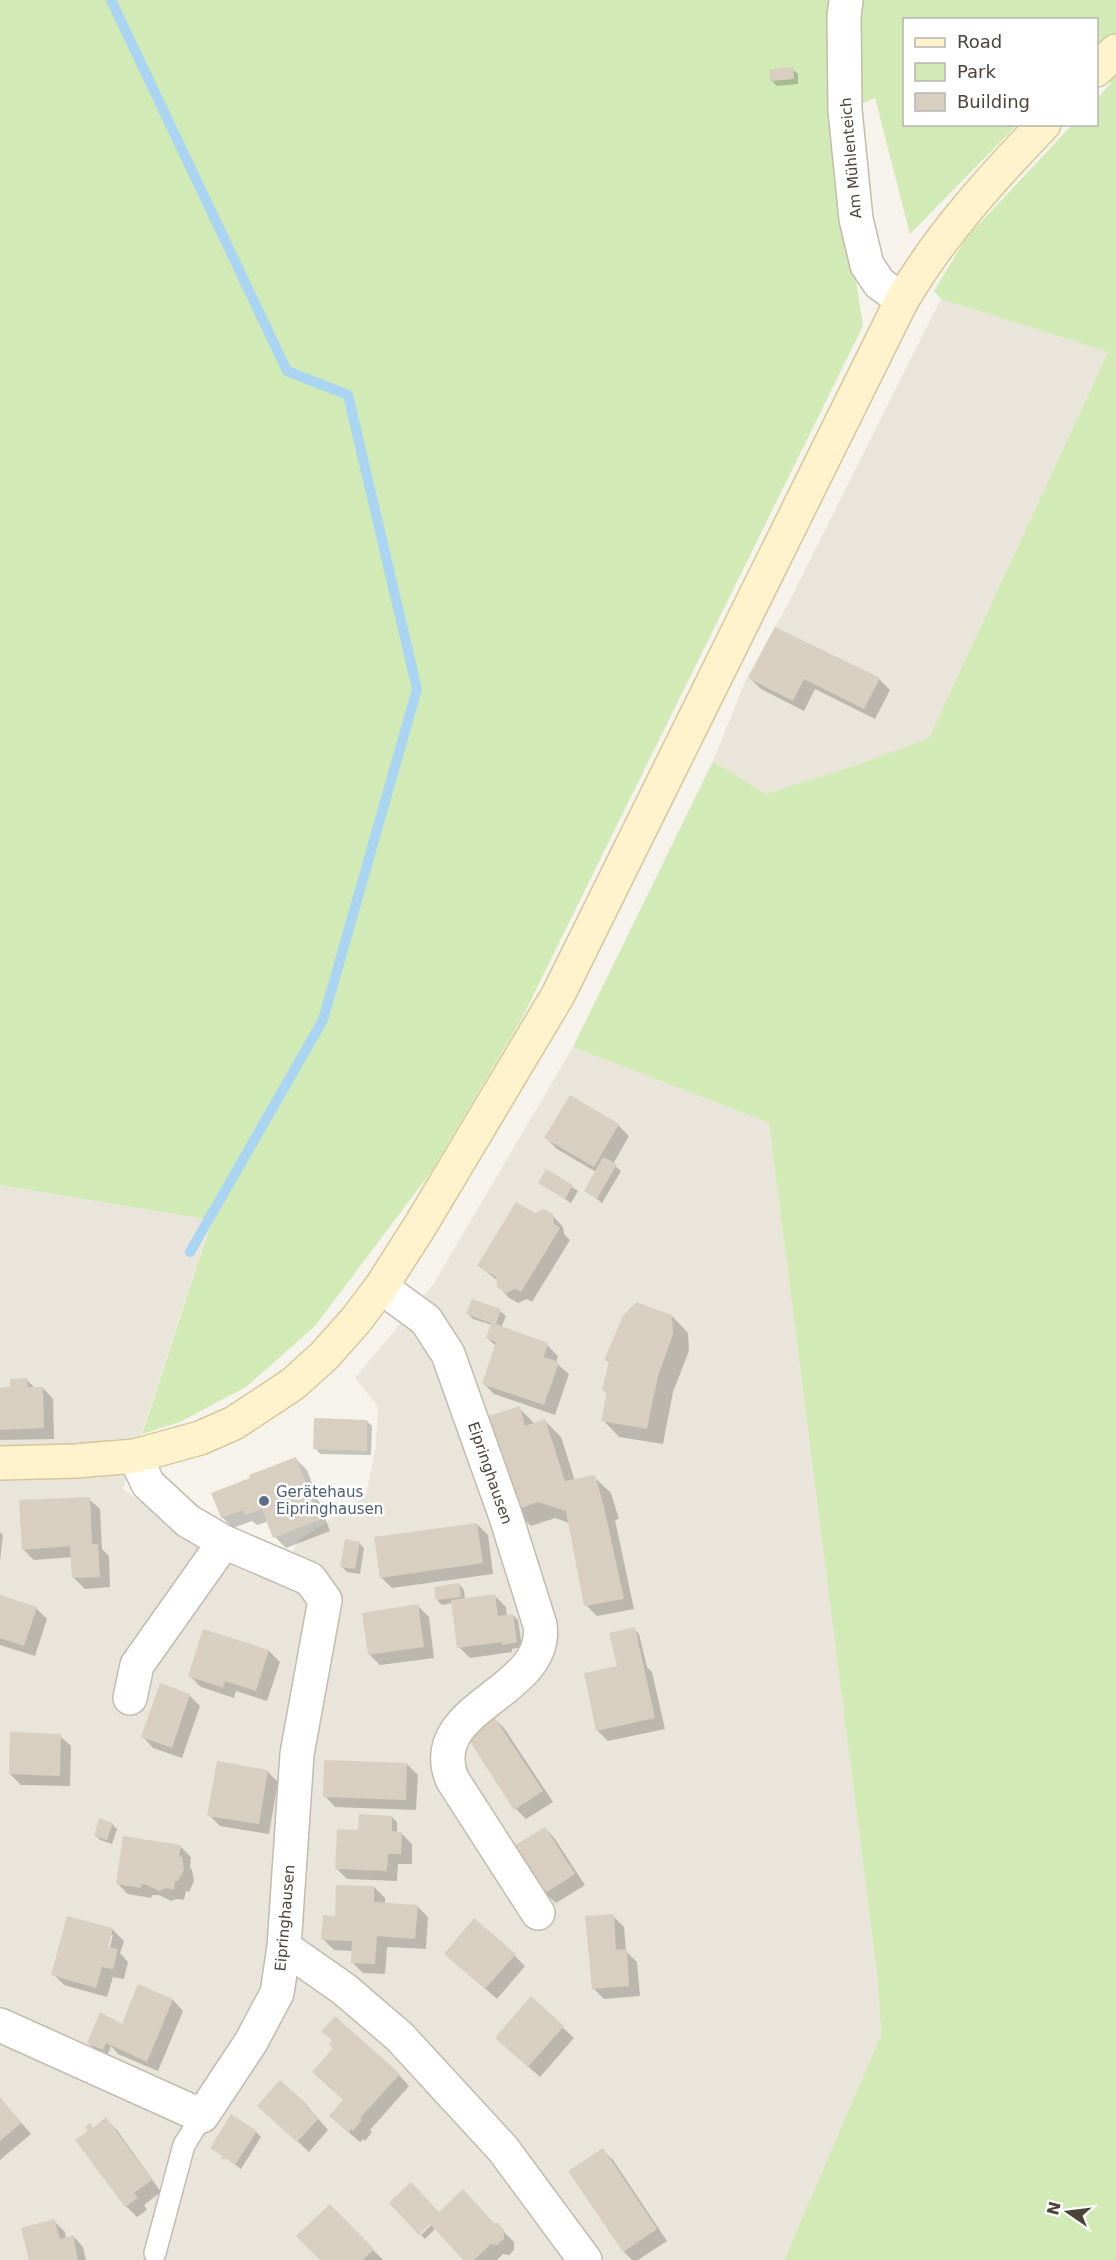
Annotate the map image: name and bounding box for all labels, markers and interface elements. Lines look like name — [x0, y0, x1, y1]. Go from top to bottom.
legend — [903, 18, 1098, 126]
text: Road — [957, 31, 1002, 52]
text: Park — [957, 61, 996, 82]
text: Building — [957, 91, 1030, 112]
street label: Am Mühlenteich — [837, 97, 865, 219]
street label: Eipringhausen — [464, 1419, 516, 1527]
place label: Gerätehaus Eipringhausen — [276, 1483, 383, 1518]
marker: Gerätehaus Eipringhausen — [257, 1494, 271, 1508]
street label: Eipringhausen — [271, 1864, 299, 1972]
north arrow — [1038, 2182, 1098, 2242]
text: N — [1043, 2200, 1065, 2217]

